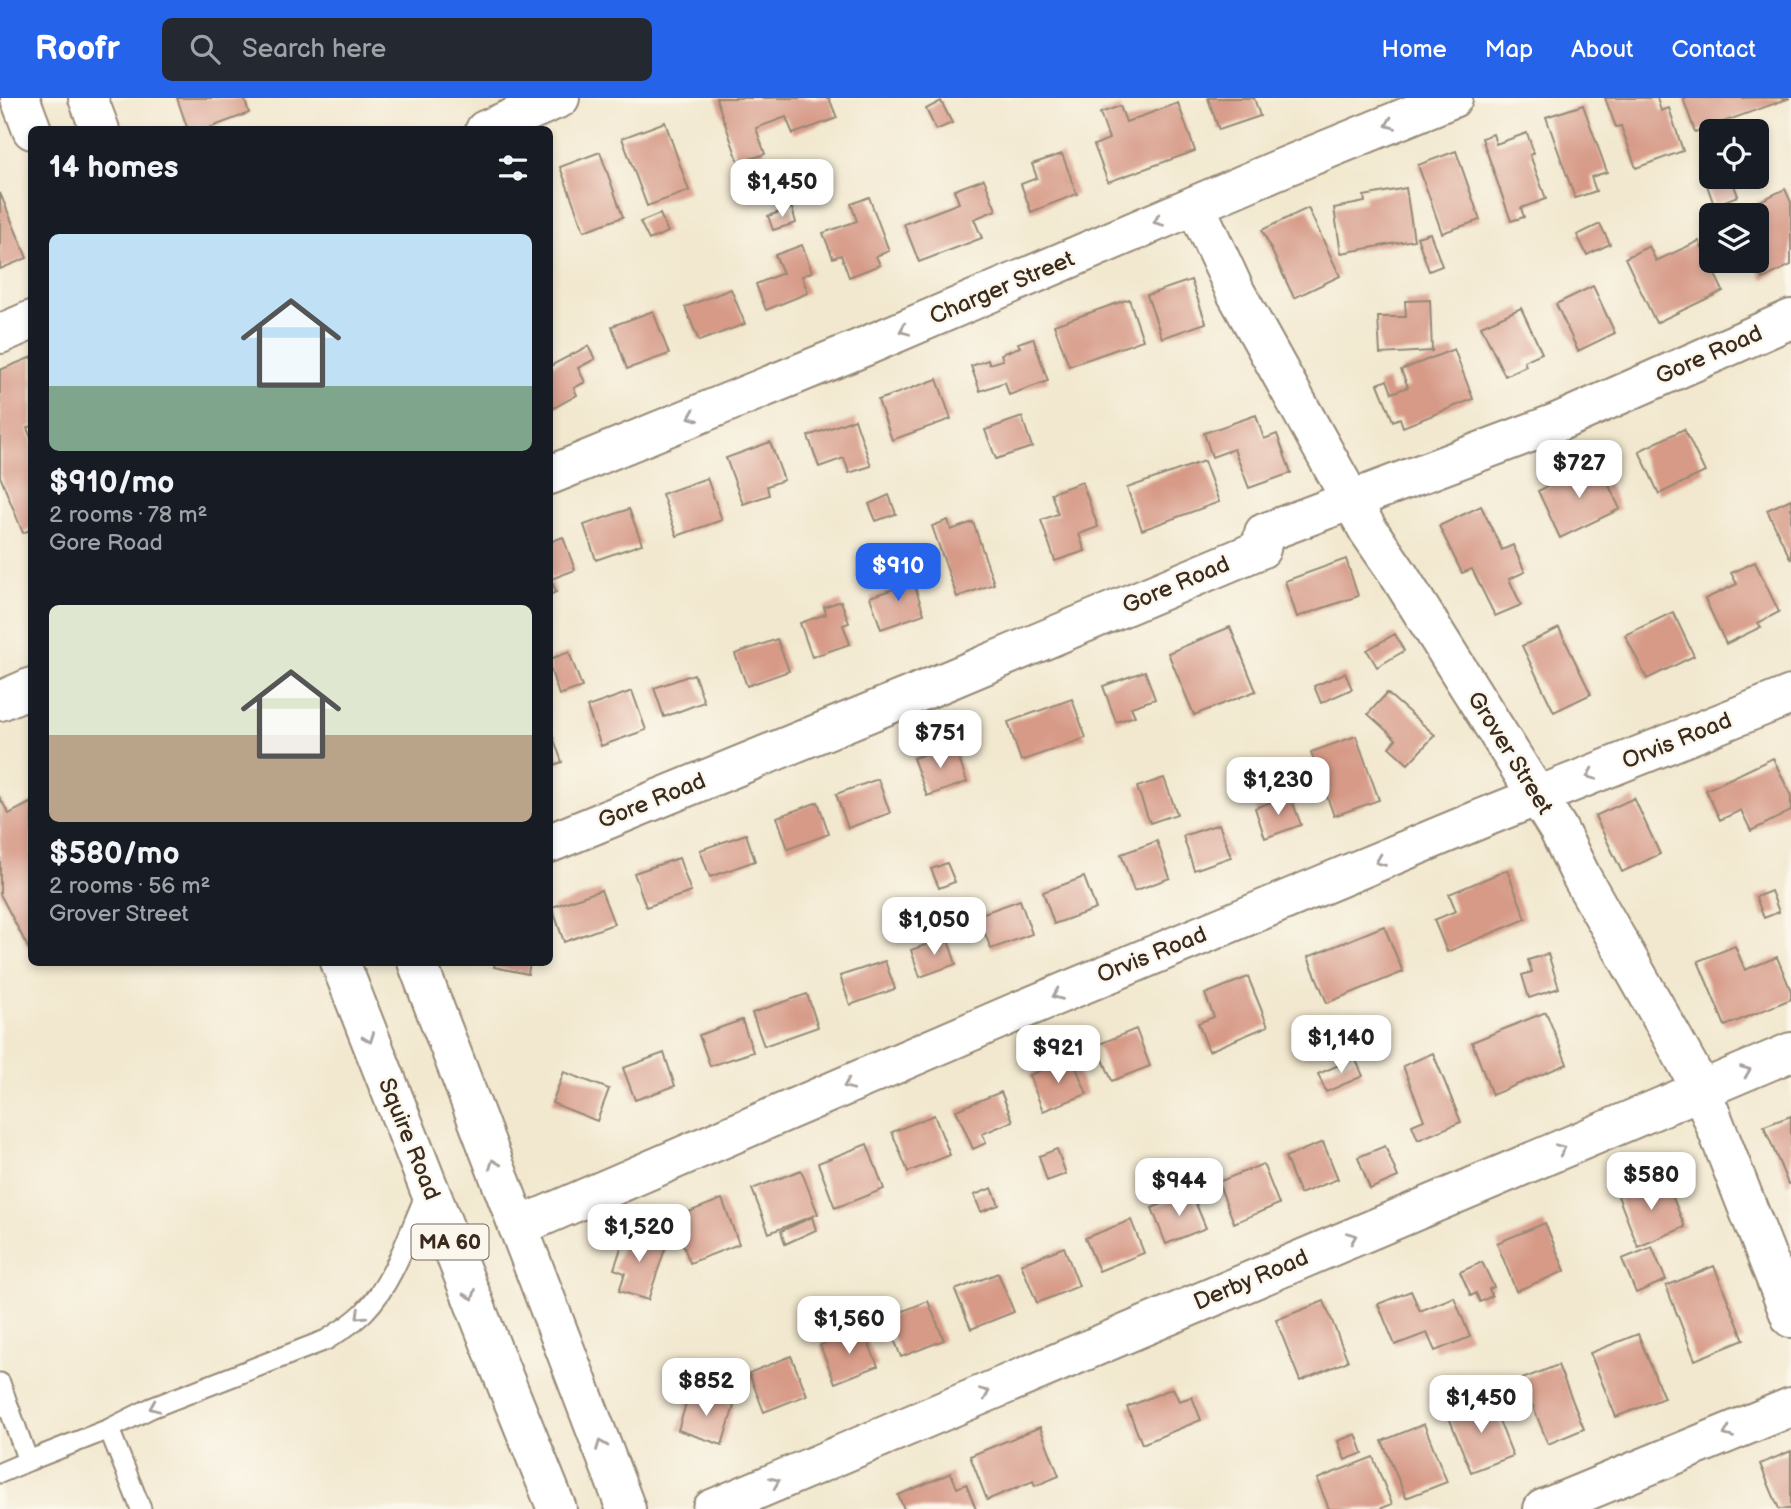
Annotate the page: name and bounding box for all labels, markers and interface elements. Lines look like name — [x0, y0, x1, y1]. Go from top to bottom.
search box — [162, 18, 652, 81]
text: Roofr — [35, 29, 120, 69]
icon: search — [186, 30, 224, 68]
text: Search here — [242, 34, 386, 65]
text: Home — [1382, 35, 1447, 64]
text: Map — [1485, 35, 1533, 64]
text: About — [1571, 35, 1633, 64]
text: Contact — [1671, 35, 1756, 64]
one-way arrow — [1385, 115, 1397, 129]
map controls — [1699, 119, 1769, 273]
button: locate — [1699, 119, 1769, 189]
icon: filters — [494, 149, 532, 187]
text: 14 homes — [49, 150, 178, 186]
pin: $1,450 — [725, 159, 839, 219]
text: $1,450 — [746, 168, 818, 196]
button: layers — [1699, 203, 1769, 273]
one-way arrow — [1152, 212, 1164, 226]
street label: Charger Street — [926, 245, 1078, 331]
icon: home — [228, 280, 354, 406]
street label: Gore Road — [1651, 319, 1767, 391]
one-way arrow — [898, 322, 911, 336]
one-way arrow — [688, 408, 700, 422]
pin: $727 — [1538, 440, 1620, 500]
text: $727 — [1552, 449, 1606, 477]
text: $910/mo — [49, 465, 174, 501]
text: 2 rooms · 78 m² — [49, 501, 207, 529]
text: Gore Road — [49, 529, 163, 557]
pin: $910 — [857, 544, 939, 603]
street label: Gore Road — [1118, 550, 1234, 620]
text: $910 — [872, 552, 924, 580]
icon: home — [228, 651, 354, 777]
street label: Grover Street — [1461, 686, 1559, 820]
street label: Orvis Road — [1618, 706, 1736, 776]
pin: $751 — [899, 710, 981, 770]
text: $751 — [915, 719, 965, 747]
pin: $1,230 — [1221, 758, 1335, 817]
text: $1,230 — [1243, 766, 1313, 794]
street label: Gore Road — [594, 767, 710, 835]
one-way arrow — [1586, 767, 1598, 781]
text: $580/mo — [49, 836, 180, 872]
one-way arrow — [1375, 853, 1388, 867]
text: 2 rooms · 56 m² — [49, 872, 211, 900]
pin: $1,050 — [877, 898, 991, 957]
text: Grover Street — [49, 900, 189, 928]
text: $1,050 — [898, 906, 970, 934]
street label: Orvis Road — [1093, 920, 1211, 990]
one-way arrow — [1052, 986, 1064, 1000]
pin: $1,140 — [1284, 1016, 1398, 1075]
text: $1,140 — [1307, 1024, 1375, 1052]
pin: $921 — [1017, 1026, 1099, 1085]
one-way arrow — [361, 1031, 375, 1043]
text: $921 — [1032, 1034, 1084, 1062]
one-way arrow — [1739, 1065, 1751, 1079]
street label: Squire Road — [372, 1074, 446, 1204]
one-way arrow — [843, 1077, 855, 1091]
one-way arrow — [1555, 1143, 1567, 1157]
pin: $580 — [1610, 1152, 1692, 1212]
one-way arrow — [488, 1158, 502, 1170]
pin: $944 — [1138, 1158, 1220, 1218]
text: $580 — [1623, 1161, 1679, 1189]
text: $944 — [1151, 1167, 1207, 1195]
pin: $1,520 — [582, 1204, 696, 1264]
text: $1,520 — [604, 1213, 674, 1241]
road number: MA 60 — [412, 1224, 489, 1260]
one-way arrow — [1345, 1232, 1357, 1246]
street label: Derby Road — [1189, 1243, 1313, 1317]
one-way arrow — [462, 1289, 476, 1301]
pin: $1,560 — [792, 1296, 906, 1356]
text: $1,560 — [813, 1305, 885, 1333]
one-way arrow — [355, 1306, 368, 1319]
pin: $852 — [665, 1358, 747, 1418]
text: $852 — [678, 1367, 734, 1395]
pin: $1,450 — [1424, 1376, 1538, 1435]
text: $1,450 — [1445, 1384, 1517, 1412]
one-way arrow — [978, 1388, 990, 1402]
one-way arrow — [149, 1399, 161, 1413]
one-way arrow — [1723, 1425, 1735, 1439]
one-way arrow — [596, 1440, 610, 1452]
one-way arrow — [769, 1477, 781, 1491]

